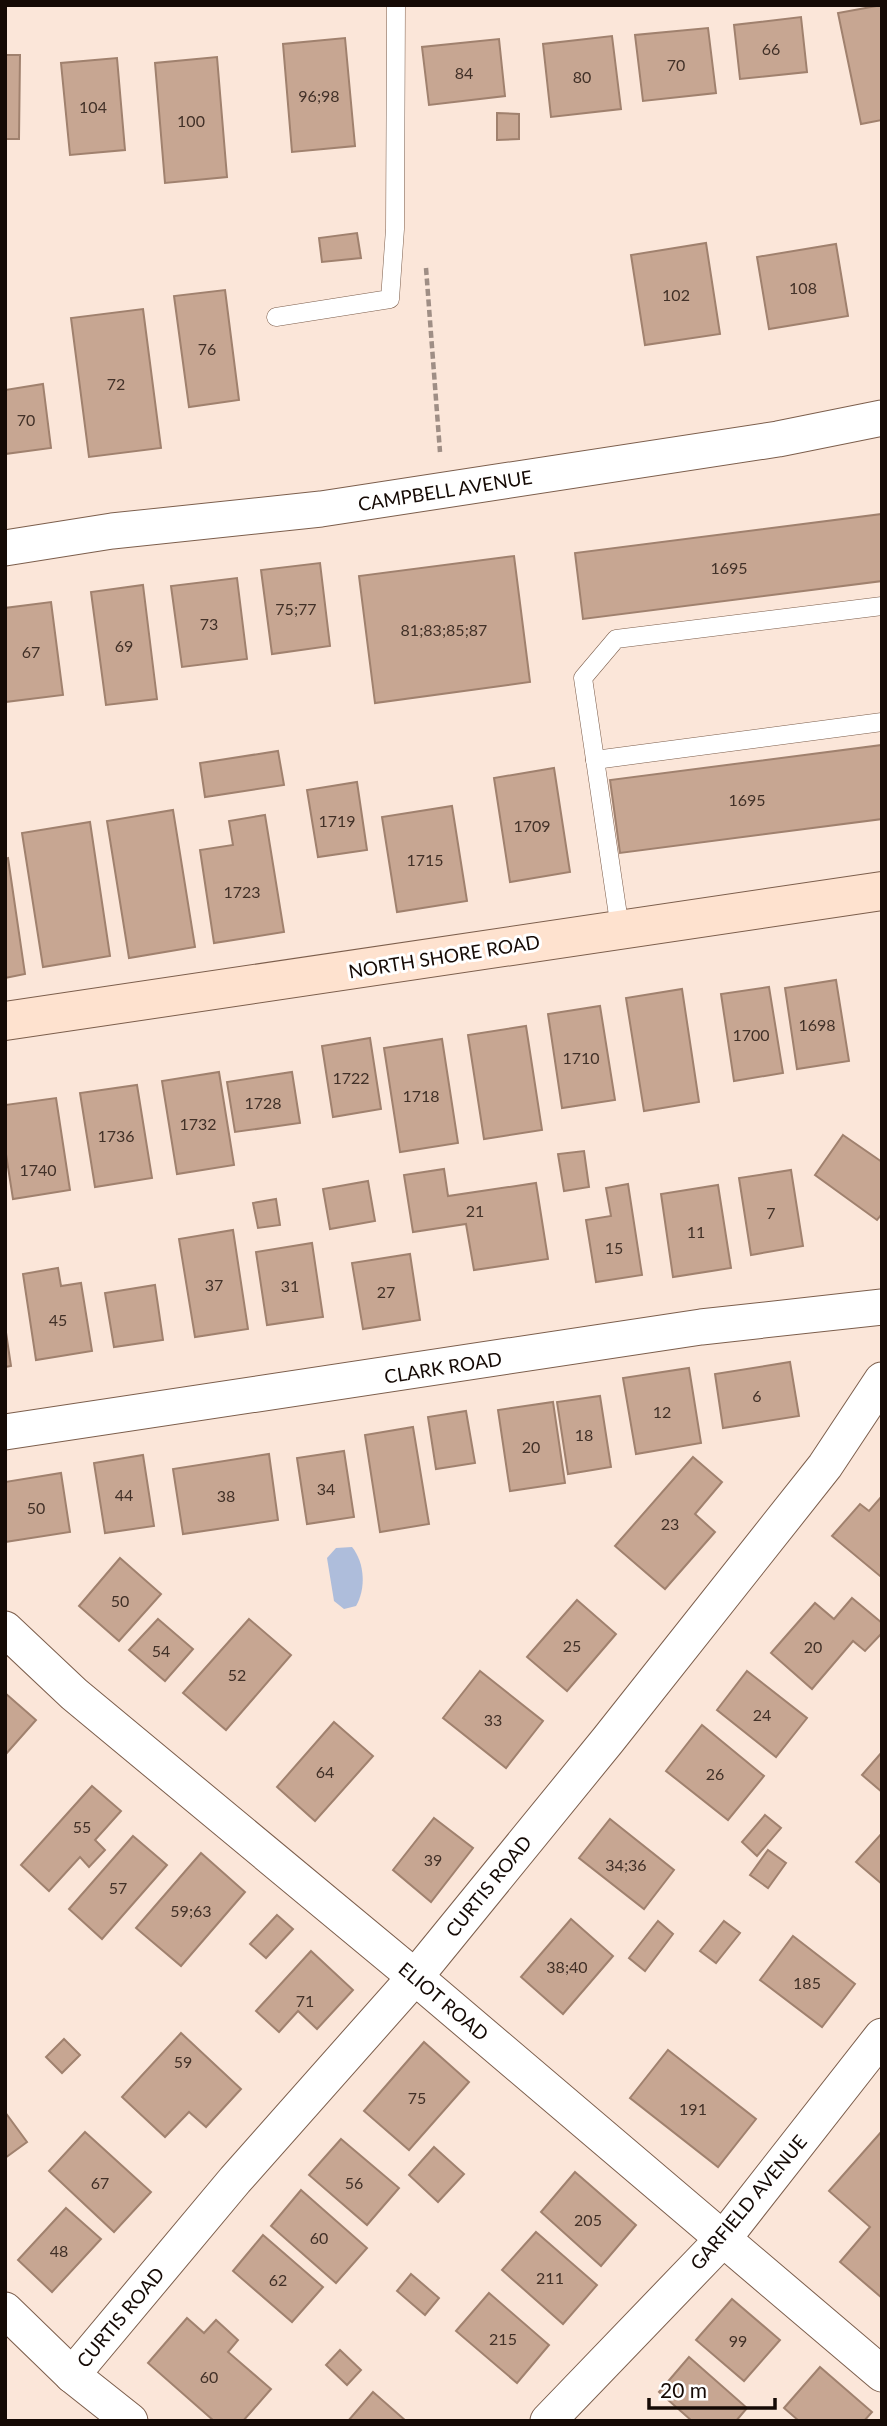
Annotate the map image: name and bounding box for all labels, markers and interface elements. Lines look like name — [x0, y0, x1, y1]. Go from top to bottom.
house number: 66 — [762, 39, 780, 58]
house number: 70 — [667, 55, 685, 74]
house number: 84 — [455, 63, 473, 82]
house number: 80 — [573, 67, 591, 86]
house number: 96;98 — [298, 86, 340, 105]
house number: 104 — [79, 97, 107, 116]
house number: 100 — [177, 111, 205, 130]
house number: 108 — [789, 278, 817, 297]
house number: 102 — [662, 285, 690, 304]
house number: 76 — [198, 339, 216, 358]
house number: 72 — [107, 374, 125, 393]
house number: 70 — [17, 410, 35, 429]
street label: CAMPBELL AVENUE — [356, 465, 534, 515]
house number: 1695 — [710, 558, 748, 577]
house number: 75;77 — [275, 599, 317, 618]
house number: 73 — [200, 614, 218, 633]
house number: 81;83;85;87 — [401, 620, 487, 639]
house number: 69 — [115, 636, 133, 655]
house number: 67 — [22, 642, 40, 661]
house number: 1695 — [728, 790, 766, 809]
house number: 1719 — [318, 811, 356, 830]
house number: 1709 — [513, 816, 551, 835]
house number: 1715 — [406, 850, 444, 869]
house number: 1723 — [223, 882, 261, 901]
street label: NORTH SHORE ROAD — [347, 930, 541, 982]
house number: 1698 — [798, 1015, 836, 1034]
house number: 1700 — [732, 1025, 770, 1044]
house number: 1710 — [562, 1048, 600, 1067]
house number: 1722 — [332, 1068, 370, 1087]
house number: 1718 — [402, 1086, 440, 1105]
house number: 1728 — [244, 1093, 282, 1112]
house number: 1732 — [179, 1114, 217, 1133]
house number: 1736 — [97, 1126, 135, 1145]
house number: 1740 — [19, 1160, 57, 1179]
house number: 21 — [466, 1201, 484, 1220]
house number: 7 — [766, 1203, 776, 1222]
house number: 11 — [687, 1222, 705, 1241]
house number: 15 — [605, 1238, 623, 1257]
house number: 37 — [205, 1275, 223, 1294]
house number: 31 — [281, 1276, 299, 1295]
house number: 27 — [377, 1282, 395, 1301]
house number: 45 — [49, 1310, 67, 1329]
street label: CLARK ROAD — [383, 1346, 503, 1388]
house number: 6 — [752, 1386, 762, 1405]
house number: 12 — [653, 1402, 671, 1421]
house number: 18 — [575, 1425, 593, 1444]
house number: 20 — [522, 1437, 540, 1456]
house number: 34 — [317, 1479, 335, 1498]
house number: 44 — [115, 1485, 133, 1504]
house number: 38 — [217, 1486, 235, 1505]
house number: 50 — [27, 1498, 45, 1517]
house number: 23 — [661, 1514, 679, 1533]
house number: 50 — [111, 1591, 129, 1610]
house number: 25 — [563, 1636, 581, 1655]
house number: 20 — [804, 1637, 822, 1656]
house number: 54 — [152, 1641, 170, 1660]
house number: 52 — [228, 1665, 246, 1684]
house number: 24 — [753, 1705, 771, 1724]
house number: 33 — [484, 1710, 502, 1729]
house number: 64 — [316, 1762, 334, 1781]
house number: 26 — [706, 1764, 724, 1783]
house number: 55 — [73, 1817, 91, 1836]
street label: CURTIS ROAD — [440, 1831, 536, 1941]
house number: 39 — [424, 1850, 442, 1869]
house number: 34;36 — [605, 1855, 647, 1874]
house number: 57 — [109, 1878, 127, 1897]
house number: 59;63 — [170, 1901, 212, 1920]
street label: ELIOT ROAD — [394, 1957, 494, 2045]
house number: 38;40 — [546, 1957, 588, 1976]
house number: 185 — [793, 1973, 821, 1992]
house number: 71 — [296, 1991, 314, 2010]
house number: 59 — [174, 2052, 192, 2071]
house number: 75 — [408, 2088, 426, 2107]
house number: 191 — [679, 2099, 707, 2118]
street label: GARFIELD AVENUE — [685, 2130, 811, 2274]
house number: 67 — [91, 2173, 109, 2192]
house number: 56 — [345, 2173, 363, 2192]
house number: 205 — [574, 2210, 602, 2229]
house number: 60 — [310, 2228, 328, 2247]
house number: 48 — [50, 2241, 68, 2260]
street label: CURTIS ROAD — [71, 2262, 169, 2372]
house number: 211 — [536, 2268, 564, 2287]
house number: 62 — [269, 2270, 287, 2289]
house number: 215 — [489, 2329, 517, 2348]
house number: 99 — [729, 2331, 747, 2350]
scale bar — [649, 2366, 775, 2410]
house number: 60 — [200, 2367, 218, 2386]
text: 20 m — [660, 2377, 707, 2402]

